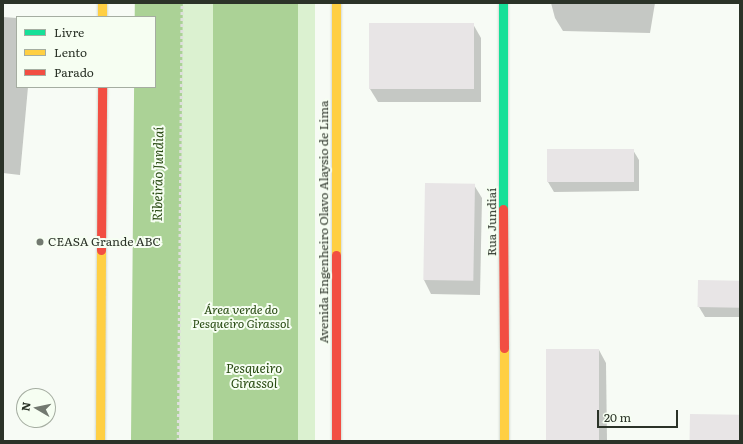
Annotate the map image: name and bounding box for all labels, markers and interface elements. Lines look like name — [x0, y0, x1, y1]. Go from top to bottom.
legend — [16, 16, 156, 88]
text: Livre — [54, 23, 84, 41]
text: Lento — [54, 43, 87, 61]
text: Parado — [54, 63, 94, 81]
street label: Avenida Engenheiro Olavo Alaysio de Lima — [317, 101, 331, 343]
water label: Ribeirão Jundiaí — [149, 127, 167, 221]
street label: Rua Jundiaí — [485, 188, 499, 256]
place label: CEASA Grande ABC — [48, 235, 161, 249]
marker: CEASA Grande ABC — [35, 237, 45, 247]
park label: Área verde do Pesqueiro Girassol — [192, 303, 290, 331]
water label: Pesqueiro Girassol — [226, 361, 282, 392]
north arrow — [16, 388, 56, 428]
text: N — [17, 400, 34, 412]
scale bar — [599, 402, 680, 428]
text: 20 m — [604, 408, 631, 426]

